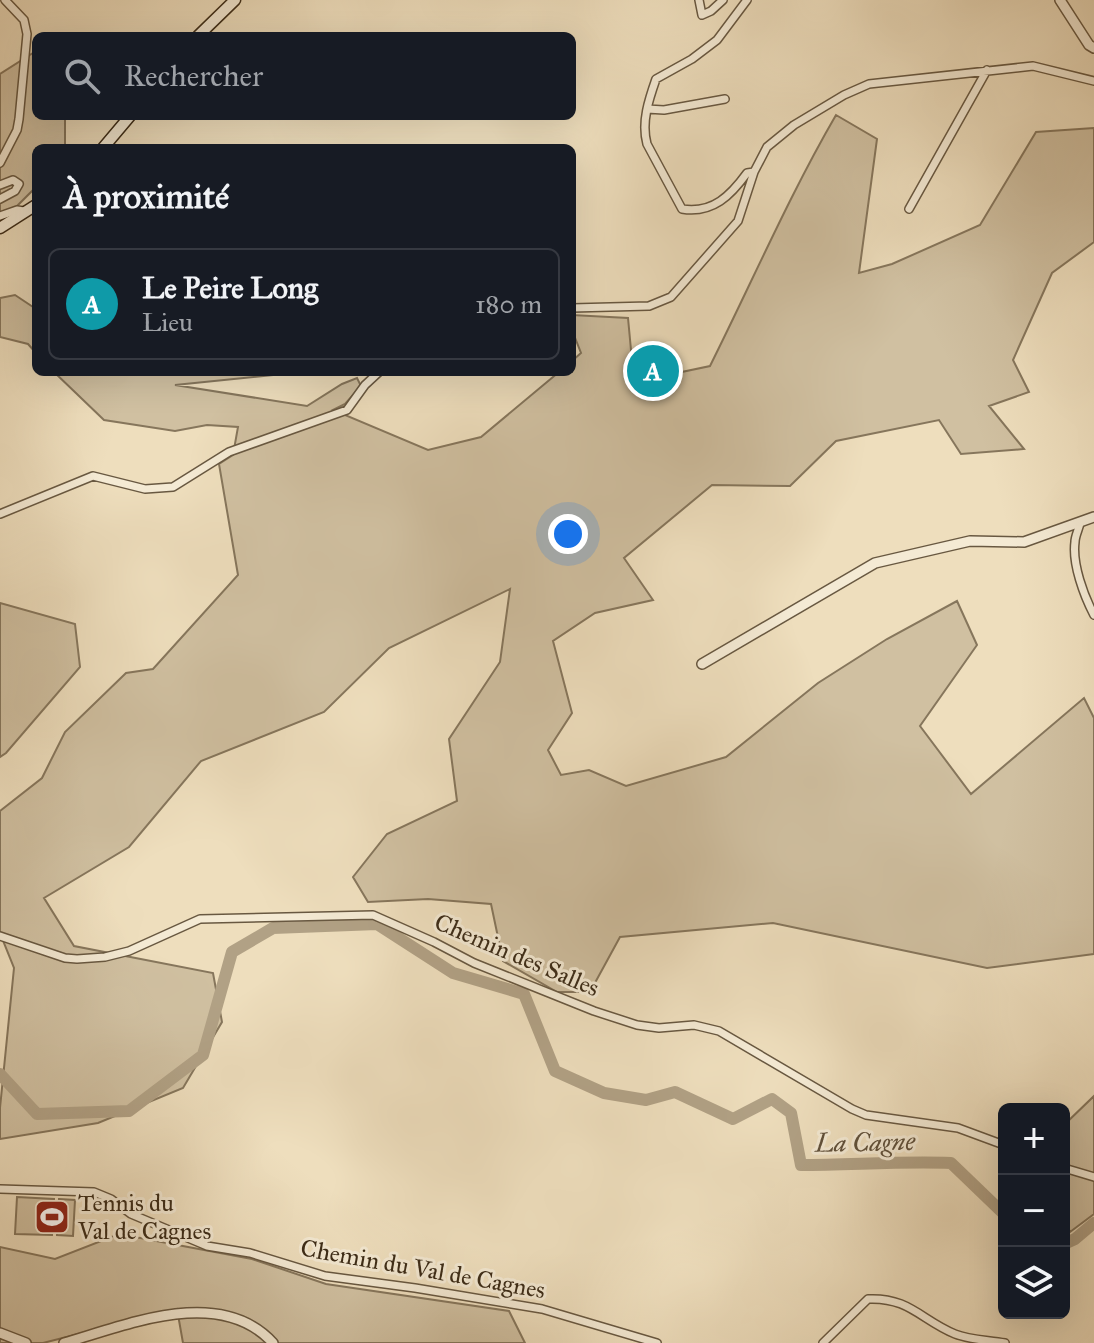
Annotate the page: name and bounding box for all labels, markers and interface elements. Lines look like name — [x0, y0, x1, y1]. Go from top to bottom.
search box — [32, 32, 576, 120]
icon: search — [60, 54, 104, 98]
text: Rechercher — [124, 58, 263, 94]
text: À proximité — [64, 176, 229, 217]
text: Le Peire Long — [142, 270, 318, 306]
text: A — [83, 288, 101, 320]
text: 180 m — [475, 288, 542, 320]
text: Lieu — [142, 306, 193, 338]
pin: A — [627, 341, 679, 401]
your location — [548, 514, 588, 554]
street label: Chemin des Salles — [430, 907, 604, 1003]
map controls — [998, 1103, 1070, 1319]
button: + — [998, 1103, 1070, 1175]
water label: La Cagne — [814, 1125, 917, 1159]
button: − — [998, 1175, 1070, 1247]
place label: Tennis du Val de Cagnes — [77, 1188, 211, 1246]
sports icon: Tennis du Val de Cagnes — [33, 1198, 71, 1236]
street label: Chemin du Val de Cagnes — [298, 1233, 548, 1305]
button: layers — [998, 1247, 1070, 1319]

